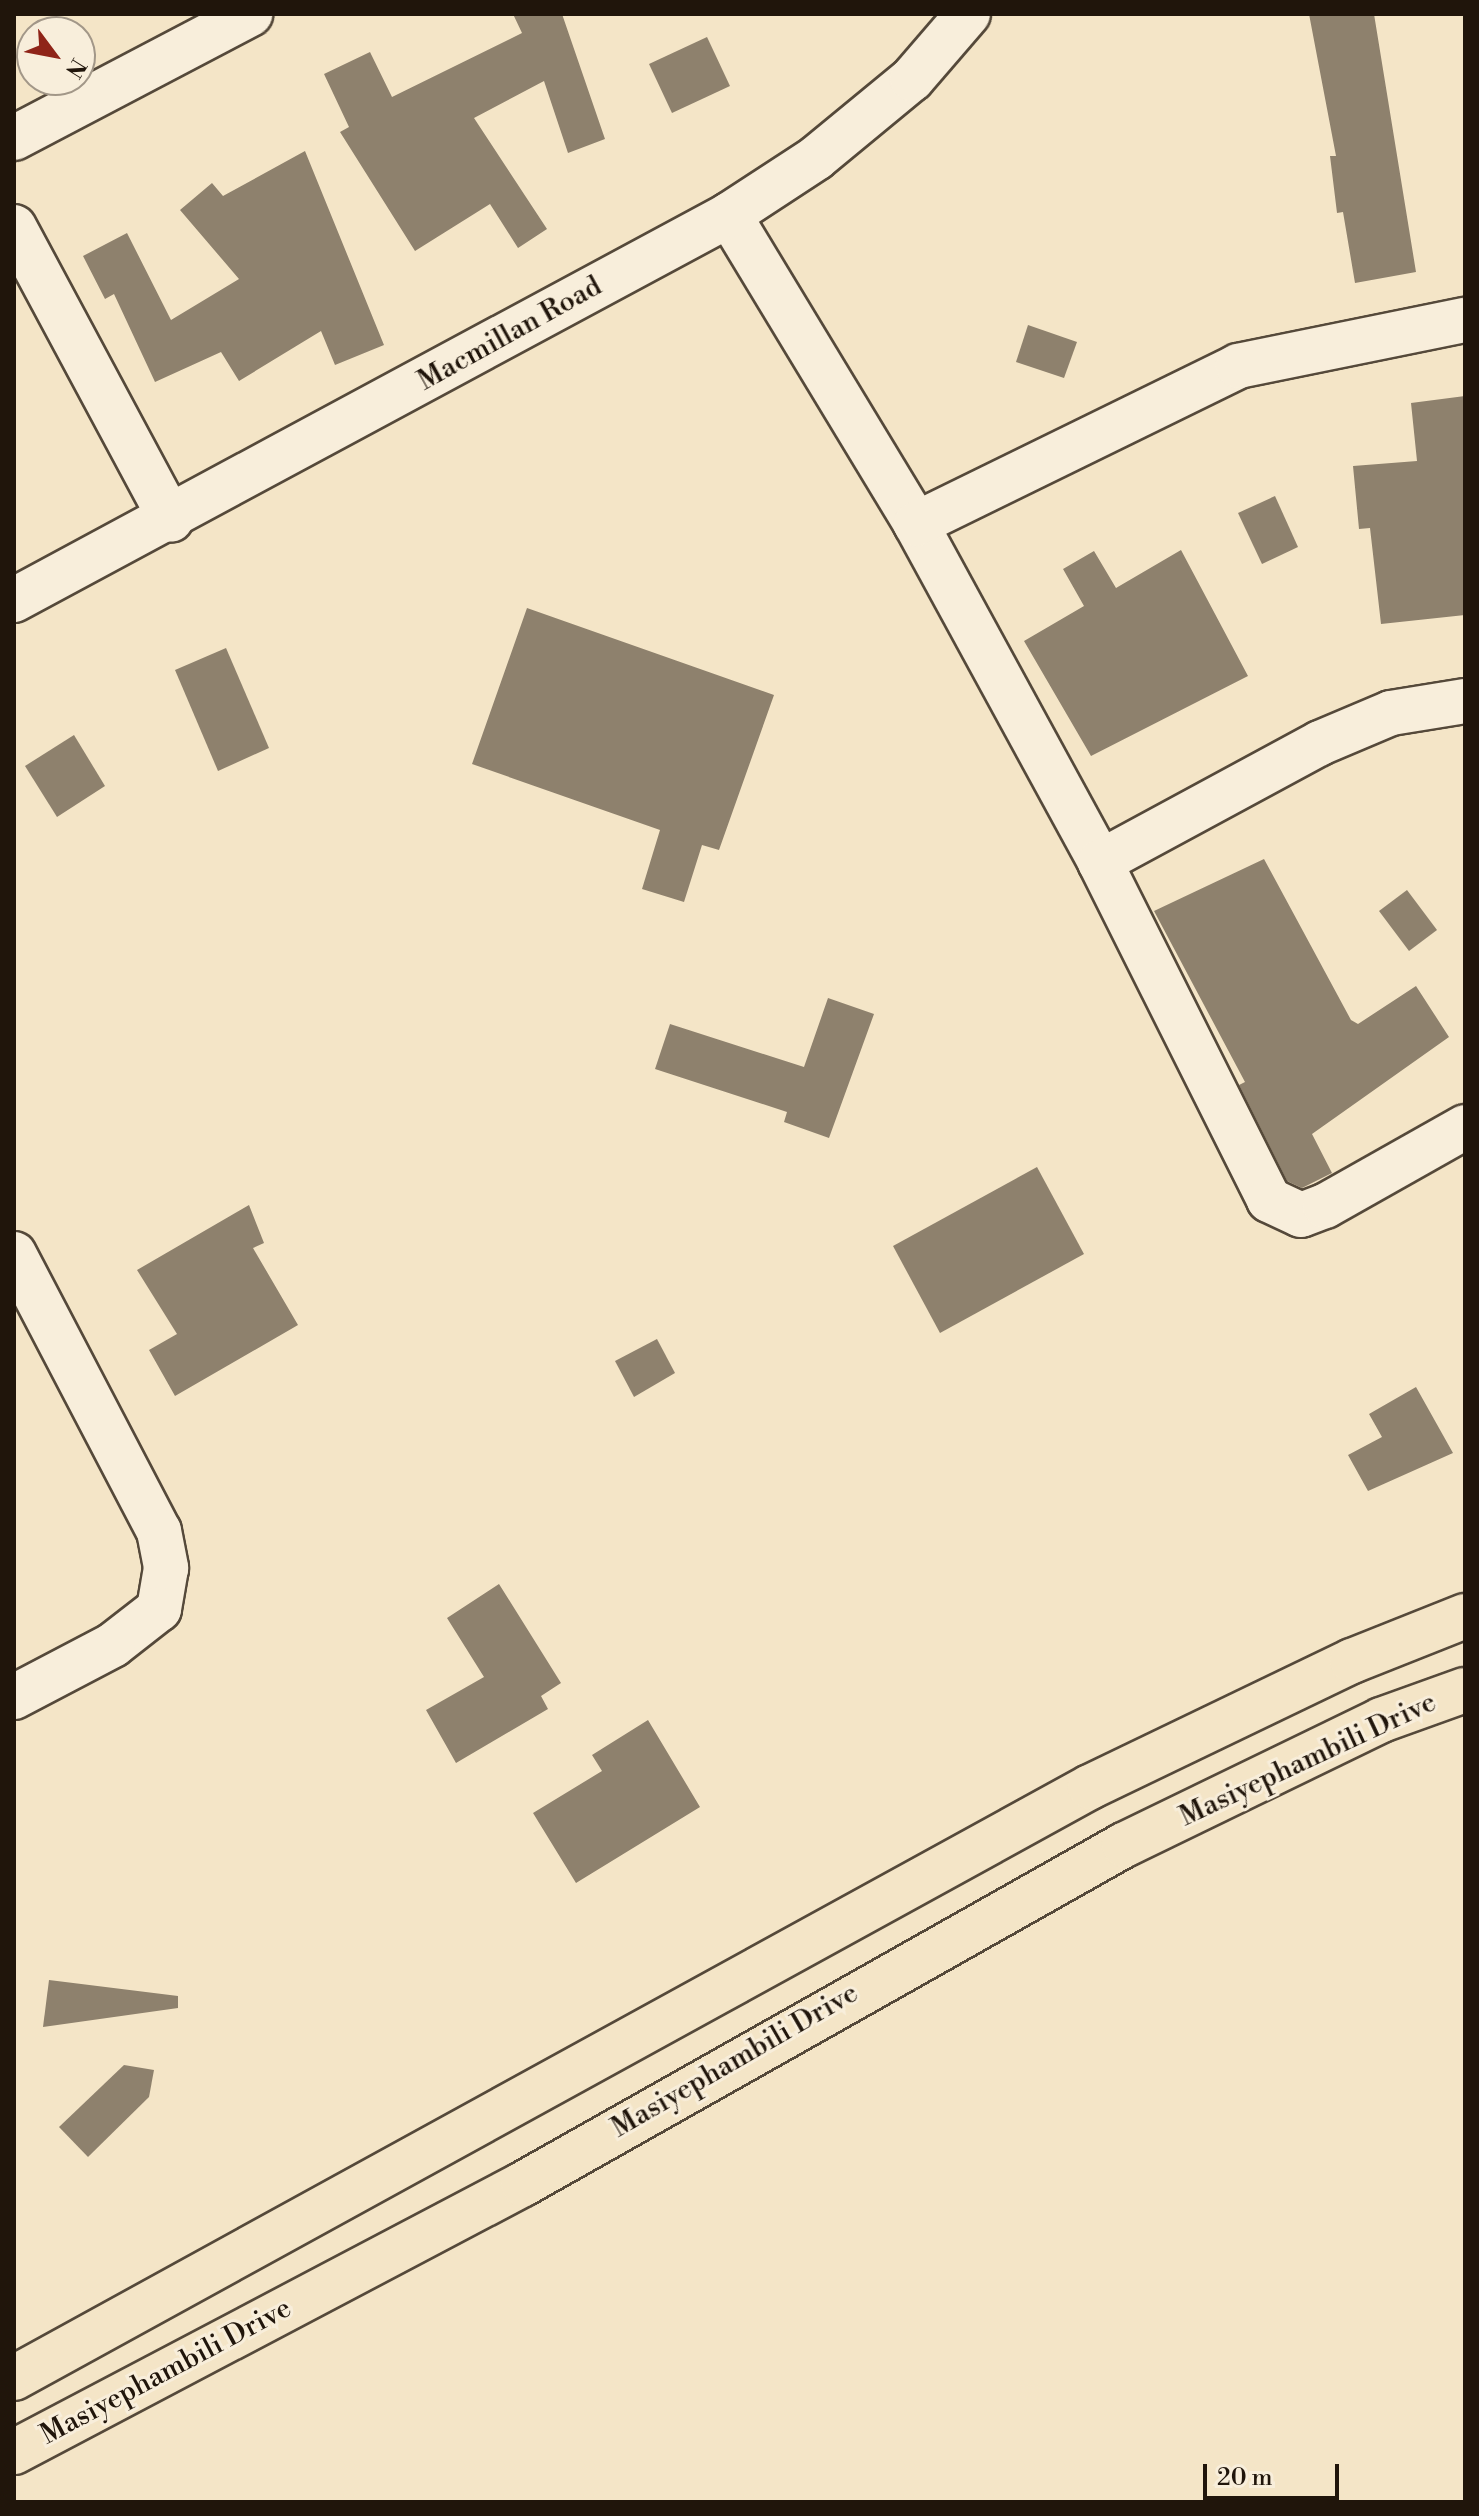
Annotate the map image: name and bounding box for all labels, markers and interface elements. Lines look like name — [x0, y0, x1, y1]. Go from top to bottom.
north arrow — [16, 16, 96, 96]
text: N — [59, 53, 91, 82]
street label: Macmillan Road — [412, 270, 608, 398]
street label: Masiyephambili Drive — [1174, 1686, 1442, 1834]
street label: Masiyephambili Drive — [606, 1977, 864, 2145]
street label: Masiyephambili Drive — [35, 2292, 297, 2452]
scale bar — [1207, 2448, 1343, 2498]
text: 20 m — [1217, 2463, 1273, 2493]

